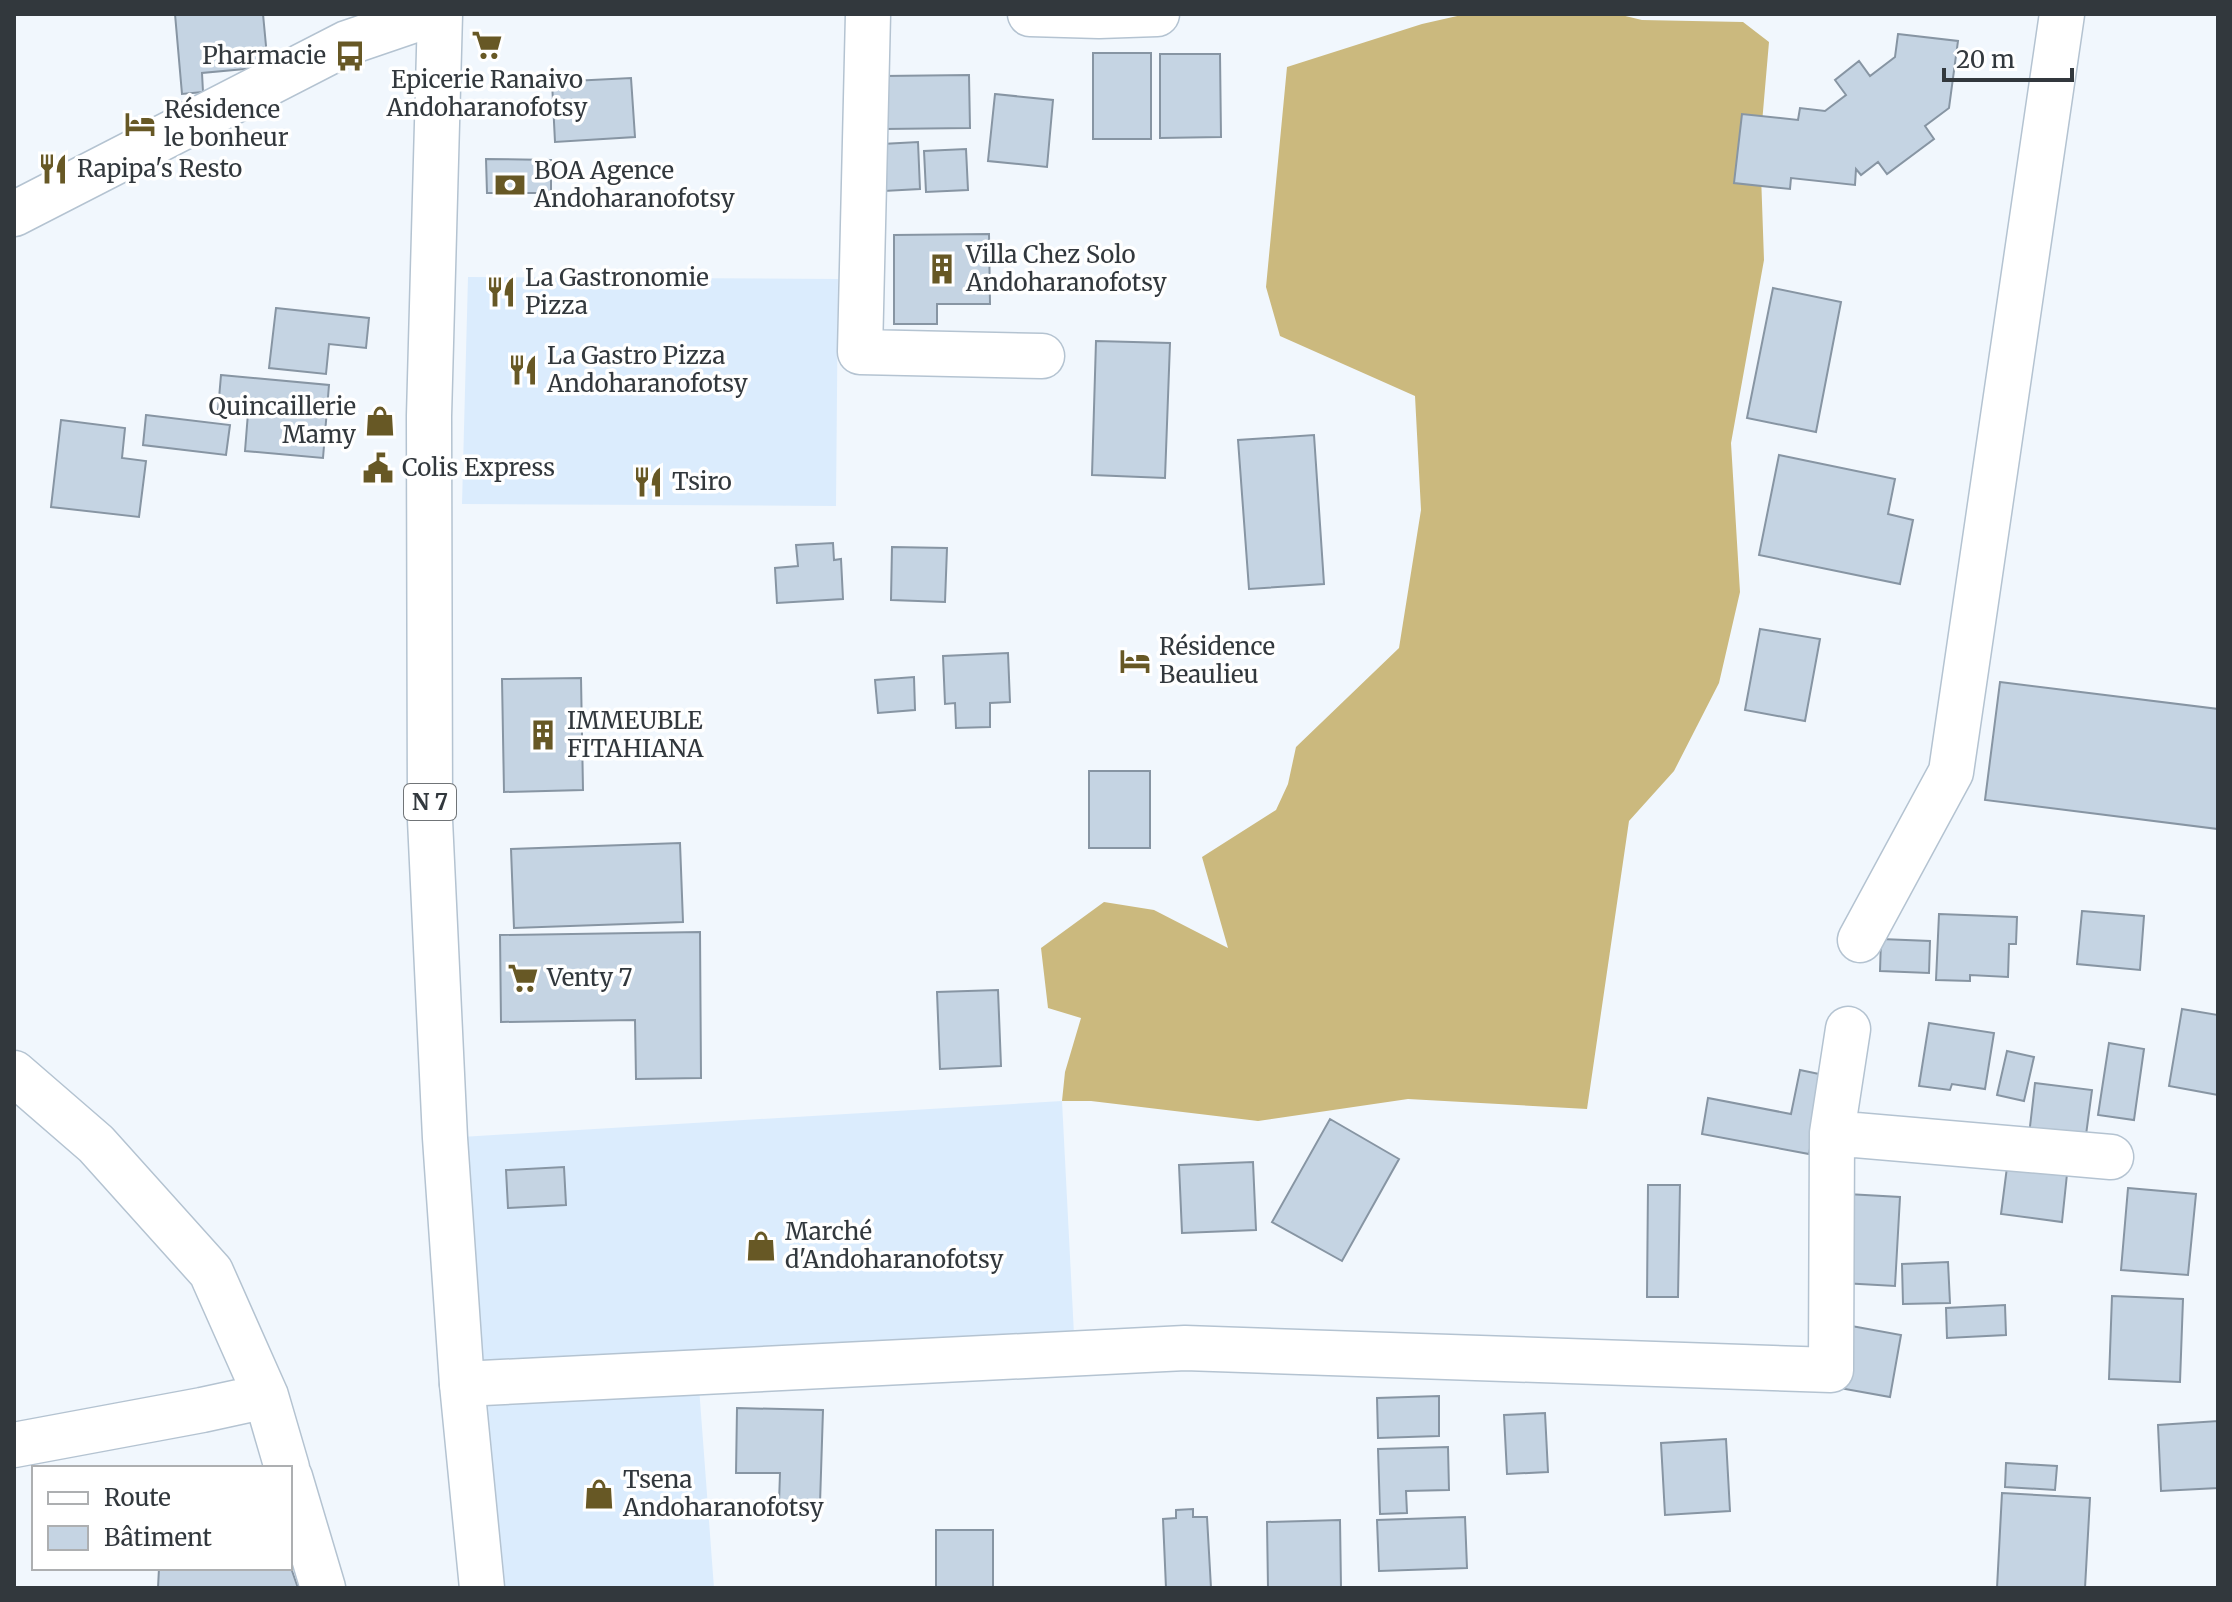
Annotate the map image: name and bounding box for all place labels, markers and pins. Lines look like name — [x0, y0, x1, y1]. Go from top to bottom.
supermarket icon: Epicerie Ranaivo Andoharanofotsy — [470, 28, 504, 62]
bus stop icon: Pharmacie — [333, 39, 367, 73]
place label: Pharmacie — [202, 40, 326, 71]
place label: Epicerie Ranaivo Andoharanofotsy — [386, 64, 587, 123]
place label: Résidence le bonheur — [164, 94, 289, 153]
hotel icon: Résidence le bonheur — [123, 107, 157, 141]
restaurant icon: Rapipa's Resto — [36, 152, 70, 186]
place label: Rapipa's Resto — [77, 153, 242, 184]
place label: BOA Agence Andoharanofotsy — [533, 155, 735, 214]
bank icon: BOA Agence Andoharanofotsy — [493, 168, 527, 202]
place label: Villa Chez Solo Andoharanofotsy — [965, 239, 1167, 298]
building icon: Villa Chez Solo Andoharanofotsy — [925, 252, 959, 286]
place label: La Gastronomie Pizza — [525, 262, 709, 321]
restaurant icon: La Gastronomie Pizza — [484, 275, 518, 309]
place label: La Gastro Pizza Andoharanofotsy — [546, 340, 748, 399]
restaurant icon: La Gastro Pizza Andoharanofotsy — [506, 353, 540, 387]
place label: Quincaillerie Mamy — [208, 391, 356, 450]
shop icon: Quincaillerie Mamy — [363, 404, 397, 438]
public building icon: Colis Express — [361, 451, 395, 485]
place label: Colis Express — [402, 452, 555, 483]
restaurant icon: Tsiro — [631, 465, 665, 499]
place label: Tsiro — [672, 466, 732, 497]
place label: Résidence Beaulieu — [1159, 631, 1275, 690]
hotel icon: Résidence Beaulieu — [1118, 644, 1152, 678]
place label: IMMEUBLE FITAHIANA — [567, 705, 704, 764]
building icon: IMMEUBLE FITAHIANA — [526, 718, 560, 752]
supermarket icon: Venty 7 — [506, 961, 540, 995]
place label: Venty 7 — [546, 962, 632, 993]
place label: Marché d'Andoharanofotsy — [785, 1216, 1004, 1275]
shop icon: Marché d'Andoharanofotsy — [744, 1229, 778, 1263]
place label: Tsena Andoharanofotsy — [622, 1464, 824, 1523]
shop icon: Tsena Andoharanofotsy — [582, 1477, 616, 1511]

